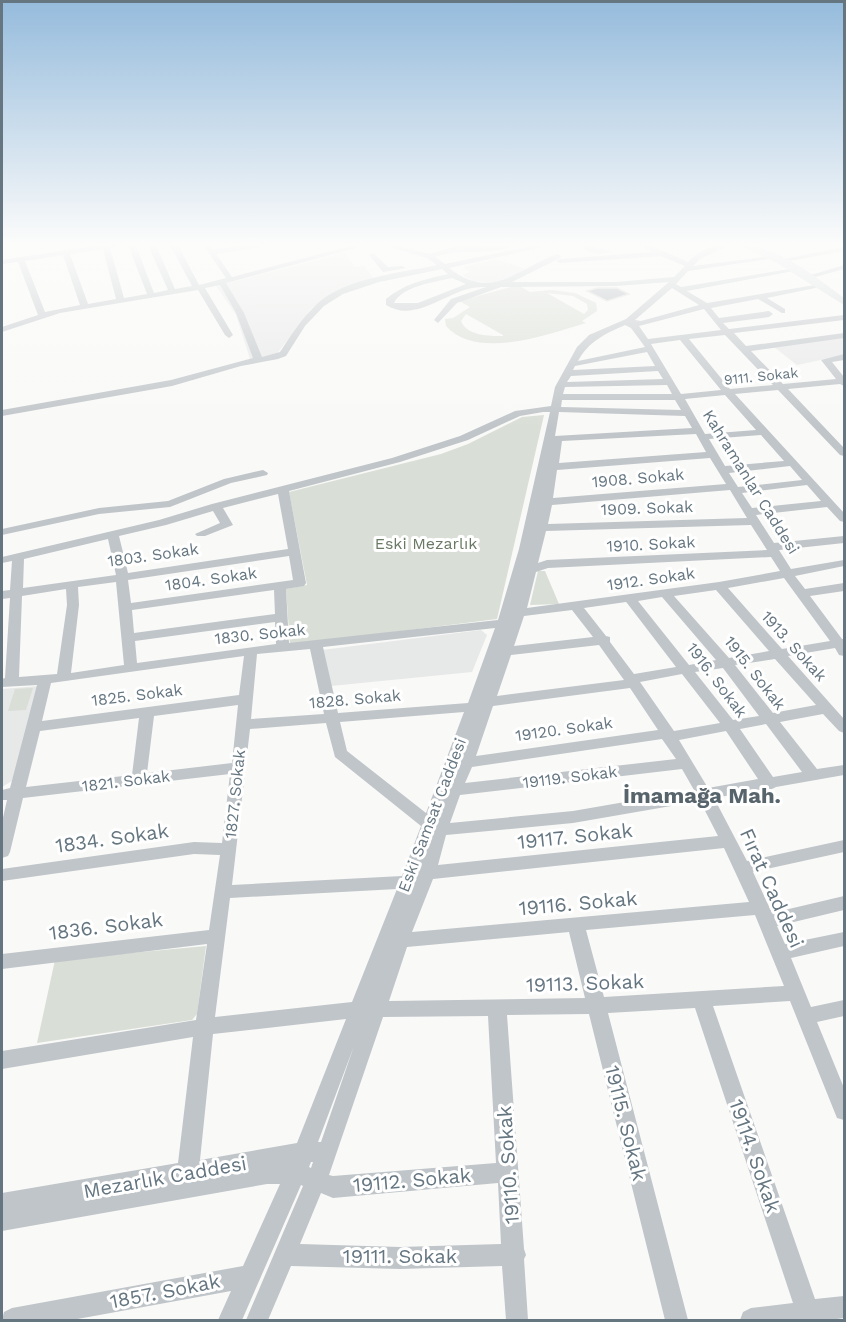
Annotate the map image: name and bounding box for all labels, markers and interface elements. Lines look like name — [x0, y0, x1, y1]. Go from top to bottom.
street label: 9111. Sokak — [723, 364, 799, 388]
street label: Kahramanlar Caddesi — [699, 406, 803, 558]
street label: 1908. Sokak — [591, 465, 685, 491]
street label: 1909. Sokak — [601, 497, 693, 519]
street label: 1910. Sokak — [606, 532, 696, 556]
park label: Eski Mezarlık — [375, 534, 477, 553]
street label: 1803. Sokak — [106, 539, 200, 571]
street label: 1804. Sokak — [164, 563, 258, 595]
street label: 1912. Sokak — [606, 563, 696, 595]
street label: 1913. Sokak — [757, 607, 831, 685]
street label: 1830. Sokak — [214, 620, 306, 648]
street label: 1915. Sokak — [720, 632, 790, 714]
street label: 1916. Sokak — [683, 639, 751, 721]
street label: 1825. Sokak — [91, 680, 183, 710]
street label: 1828. Sokak — [308, 686, 402, 712]
street label: 19120. Sokak — [514, 713, 614, 745]
street label: Eski Samsat Caddesi — [394, 735, 470, 895]
street label: 1827. Sokak — [221, 749, 249, 839]
street label: 19119. Sokak — [522, 762, 618, 792]
street label: 1821. Sokak — [81, 766, 171, 796]
district label: İmamağa Mah. — [623, 783, 781, 808]
street label: 1834. Sokak — [54, 818, 170, 858]
street label: 19117. Sokak — [516, 818, 634, 854]
street label: Fırat Caddesi — [735, 825, 809, 951]
street label: 19116. Sokak — [518, 886, 638, 920]
street label: 1836. Sokak — [48, 907, 164, 945]
street label: 19113. Sokak — [526, 969, 644, 997]
street label: 19115. Sokak — [600, 1063, 652, 1183]
street label: 19114. Sokak — [724, 1096, 786, 1216]
street label: 19110. Sokak — [492, 1105, 524, 1225]
street label: Mezarlık Caddesi — [82, 1151, 248, 1203]
street label: 19112. Sokak — [352, 1163, 472, 1197]
street label: 19111. Sokak — [343, 1244, 457, 1268]
street label: 1857. Sokak — [108, 1269, 222, 1313]

